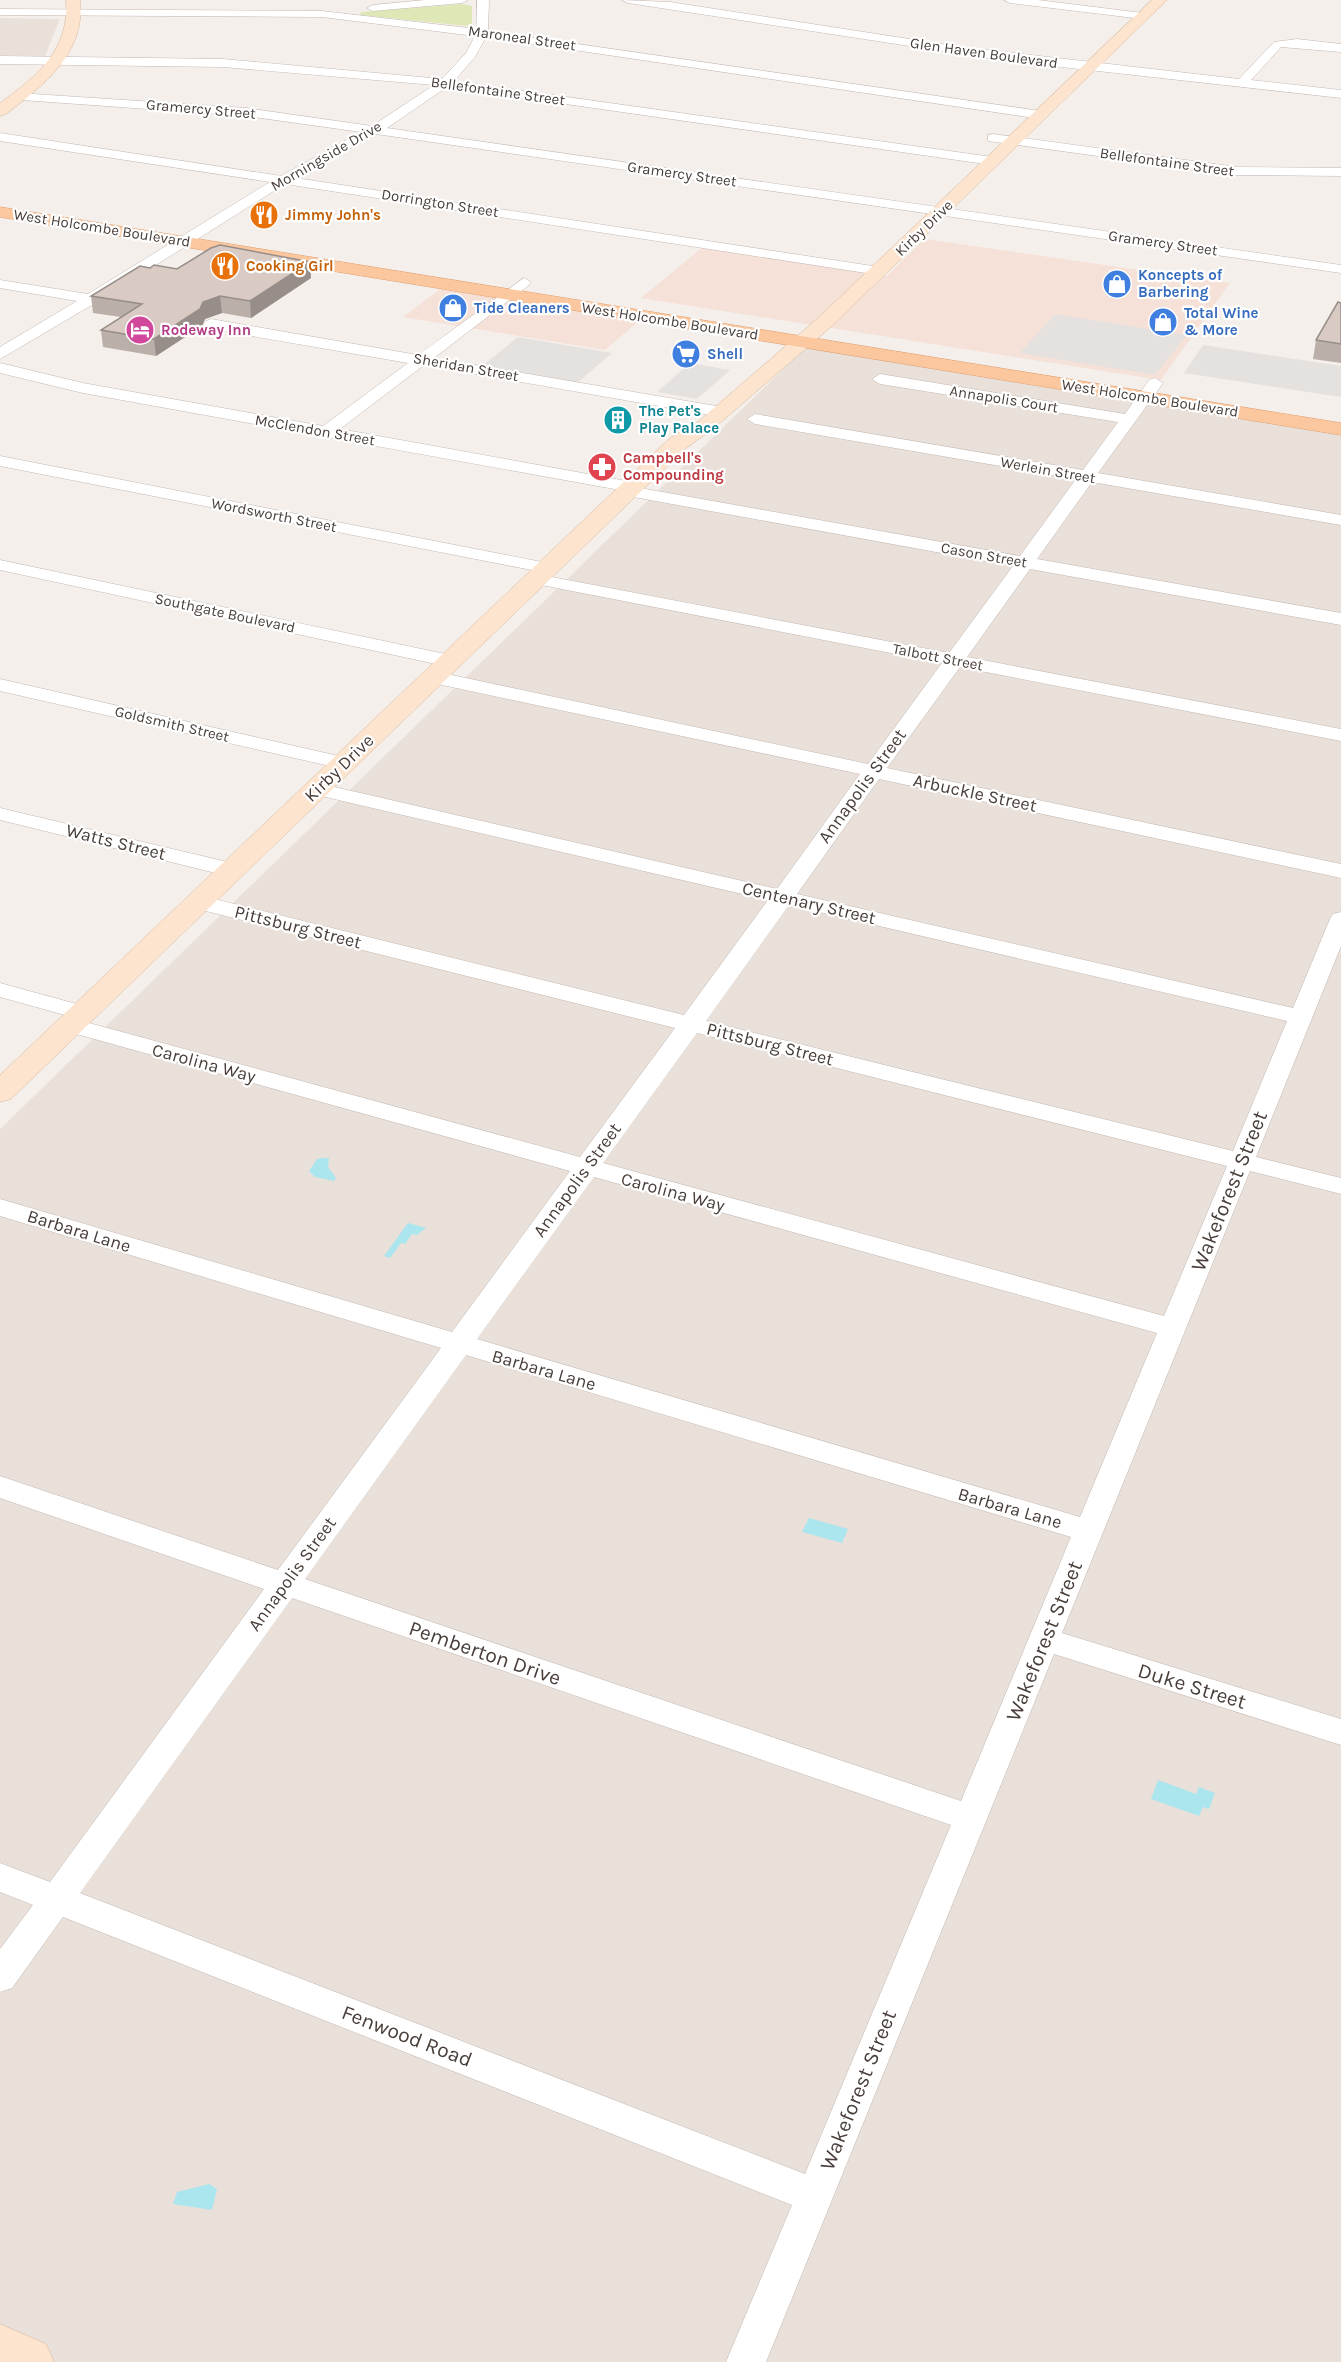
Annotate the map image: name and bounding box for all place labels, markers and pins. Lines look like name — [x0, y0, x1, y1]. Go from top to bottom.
restaurant icon: Jimmy John's — [248, 199, 280, 231]
place label: Jimmy John's — [285, 206, 381, 224]
restaurant icon: Cooking Girl — [209, 250, 241, 282]
place label: Cooking Girl — [246, 257, 334, 275]
place label: Koncepts of Barbering — [1138, 266, 1223, 301]
shop icon: Koncepts of Barbering — [1101, 268, 1133, 300]
shop icon: Tide Cleaners — [437, 292, 469, 324]
place label: Tide Cleaners — [474, 299, 570, 317]
place label: Total Wine & More — [1184, 304, 1259, 339]
shop icon: Total Wine & More — [1147, 306, 1179, 338]
hotel icon: Rodeway Inn — [124, 314, 156, 346]
place label: Rodeway Inn — [161, 321, 251, 339]
supermarket icon: Shell — [670, 338, 702, 370]
place label: Shell — [707, 345, 743, 363]
place label: The Pet's Play Palace — [639, 402, 719, 437]
building icon: The Pet's Play Palace — [602, 404, 634, 436]
place label: Campbell's Compounding — [623, 449, 724, 484]
pharmacy icon: Campbell's Compounding — [586, 451, 618, 483]

